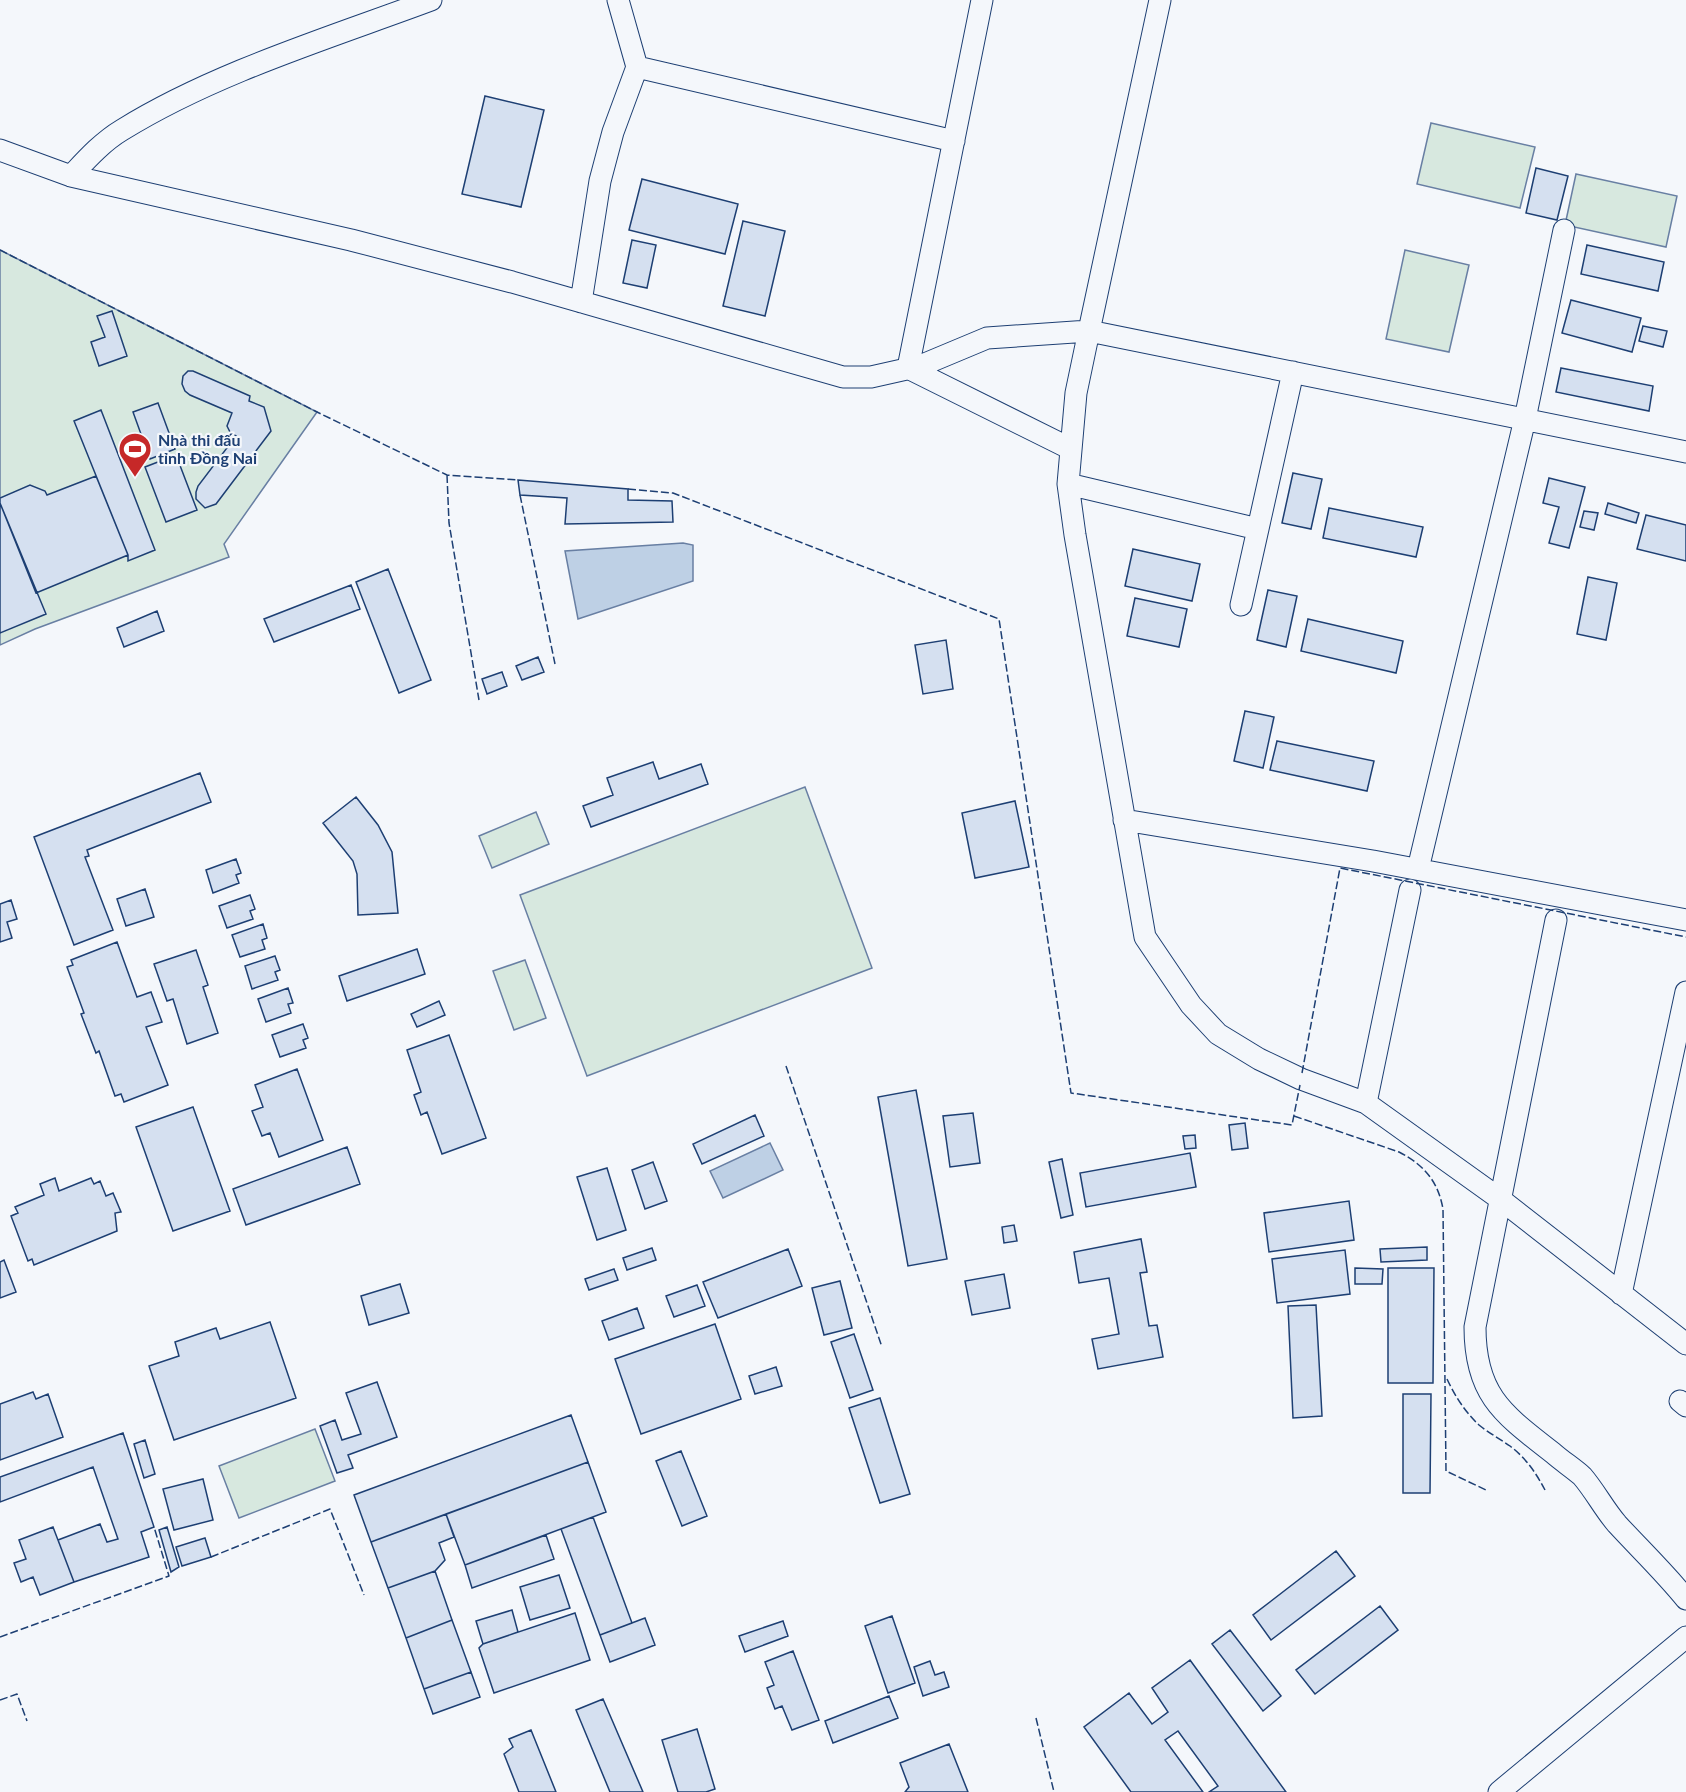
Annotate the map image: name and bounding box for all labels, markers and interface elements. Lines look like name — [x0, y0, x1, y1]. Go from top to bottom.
place label: Nhà thi đấu tỉnh Đồng Nai — [158, 430, 257, 467]
sports icon: Nhà thi đấu tỉnh Đồng Nai — [117, 431, 153, 478]

